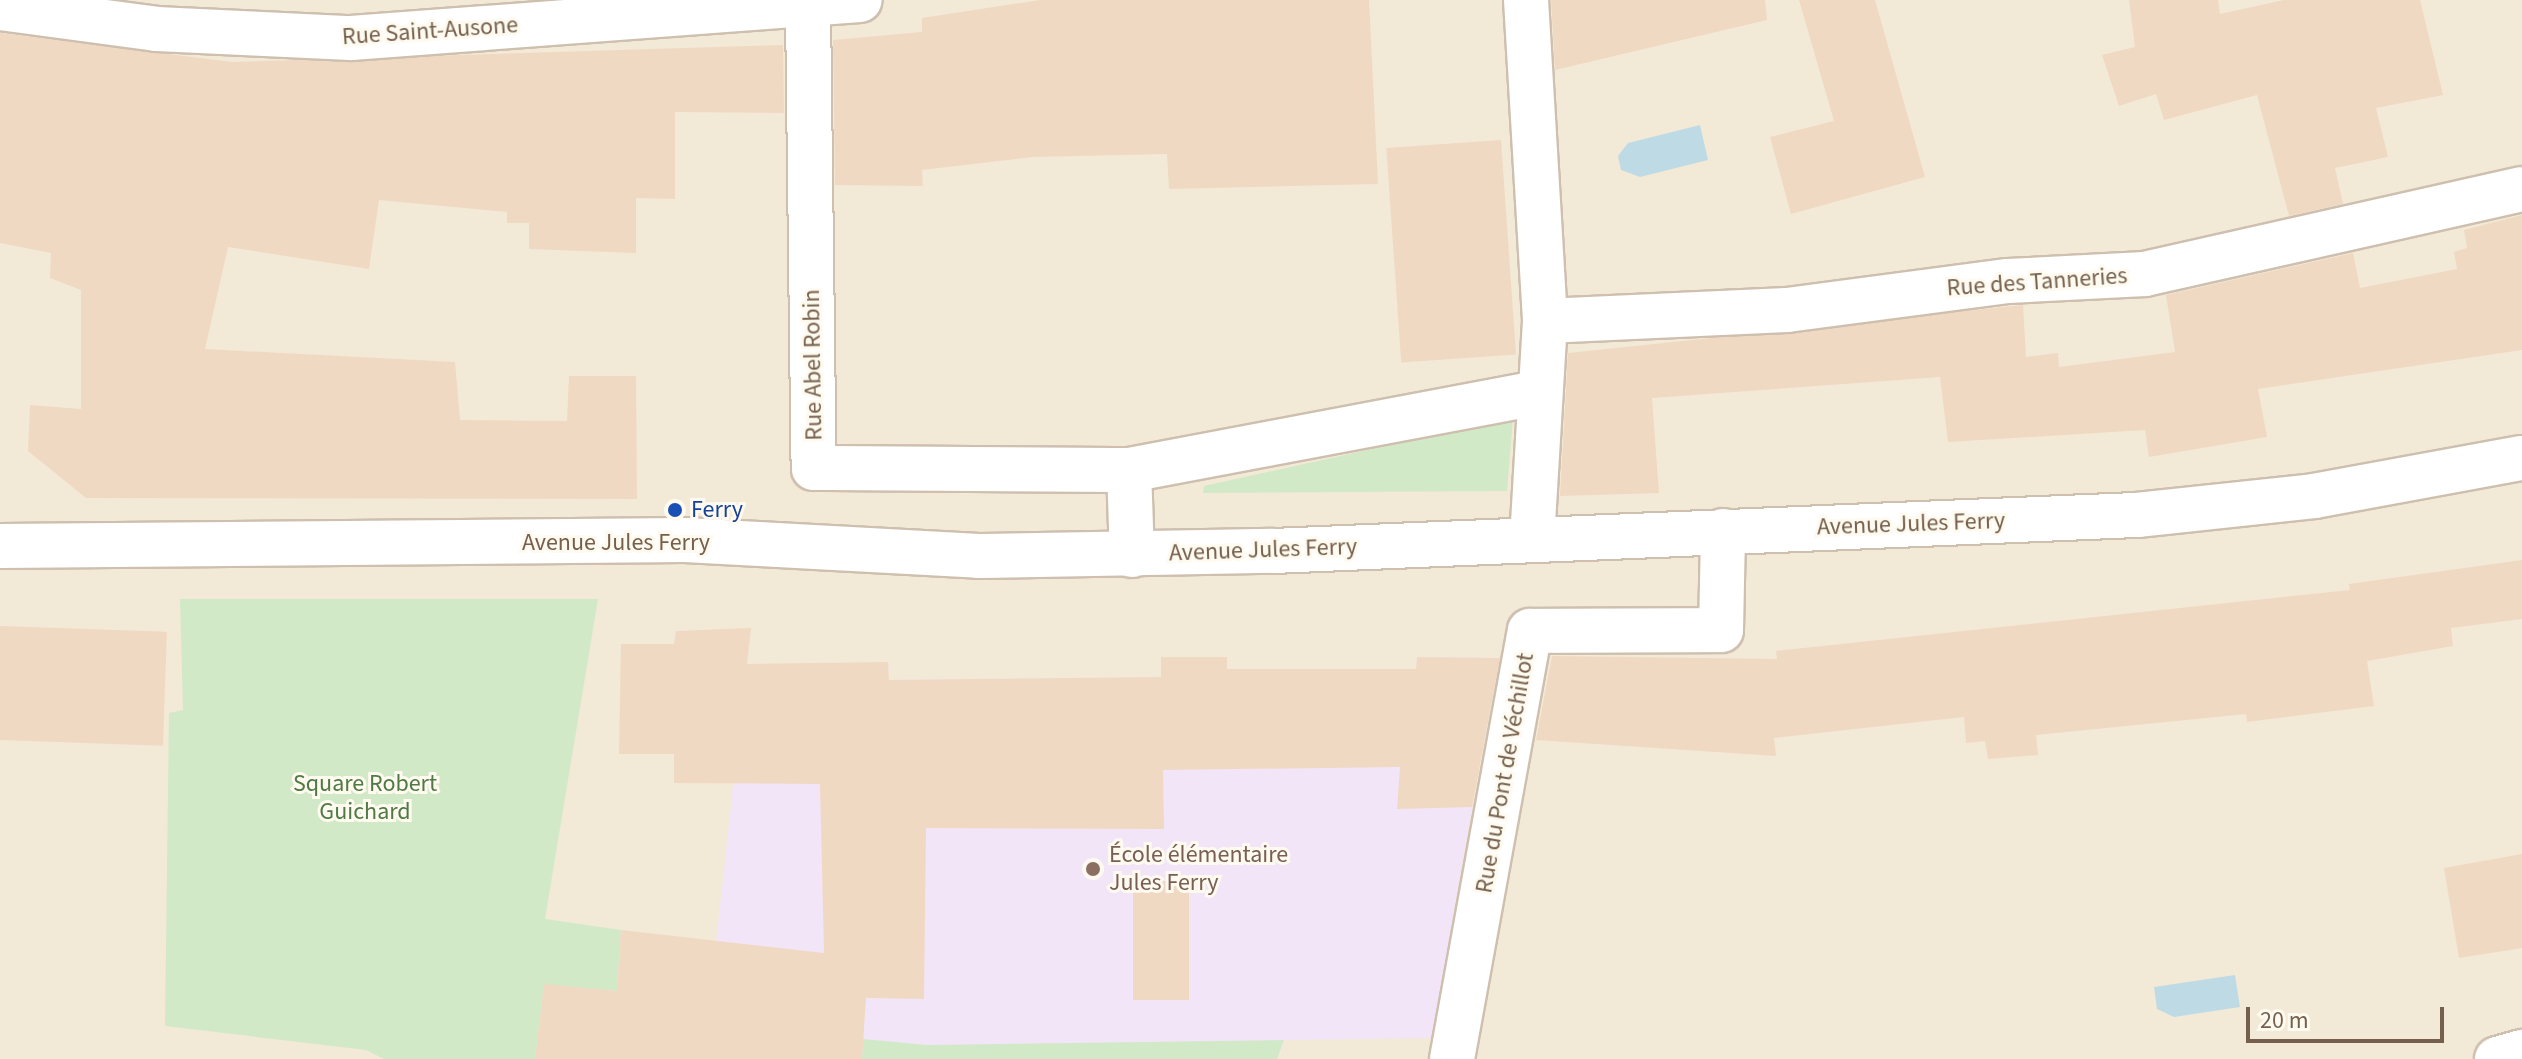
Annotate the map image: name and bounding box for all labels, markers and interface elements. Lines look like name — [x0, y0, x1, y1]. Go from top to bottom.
street label: Rue Saint-Ausone — [341, 10, 519, 52]
street label: Rue des Tanneries — [1946, 261, 2128, 303]
street label: Rue Abel Robin — [797, 289, 829, 441]
place label: Ferry — [691, 496, 743, 524]
marker: Ferry — [666, 501, 684, 519]
street label: Avenue Jules Ferry — [1817, 506, 2005, 542]
street label: Avenue Jules Ferry — [522, 529, 710, 557]
street label: Avenue Jules Ferry — [1169, 532, 1357, 568]
street label: Rue du Pont de Véchillot — [1470, 651, 1540, 895]
park label: Square Robert Guichard — [293, 770, 437, 826]
place label: École élémentaire Jules Ferry — [1109, 841, 1288, 897]
marker: École élémentaire Jules Ferry — [1084, 860, 1102, 878]
scale bar — [2250, 991, 2448, 1041]
text: 20 m — [2260, 1003, 2309, 1038]

